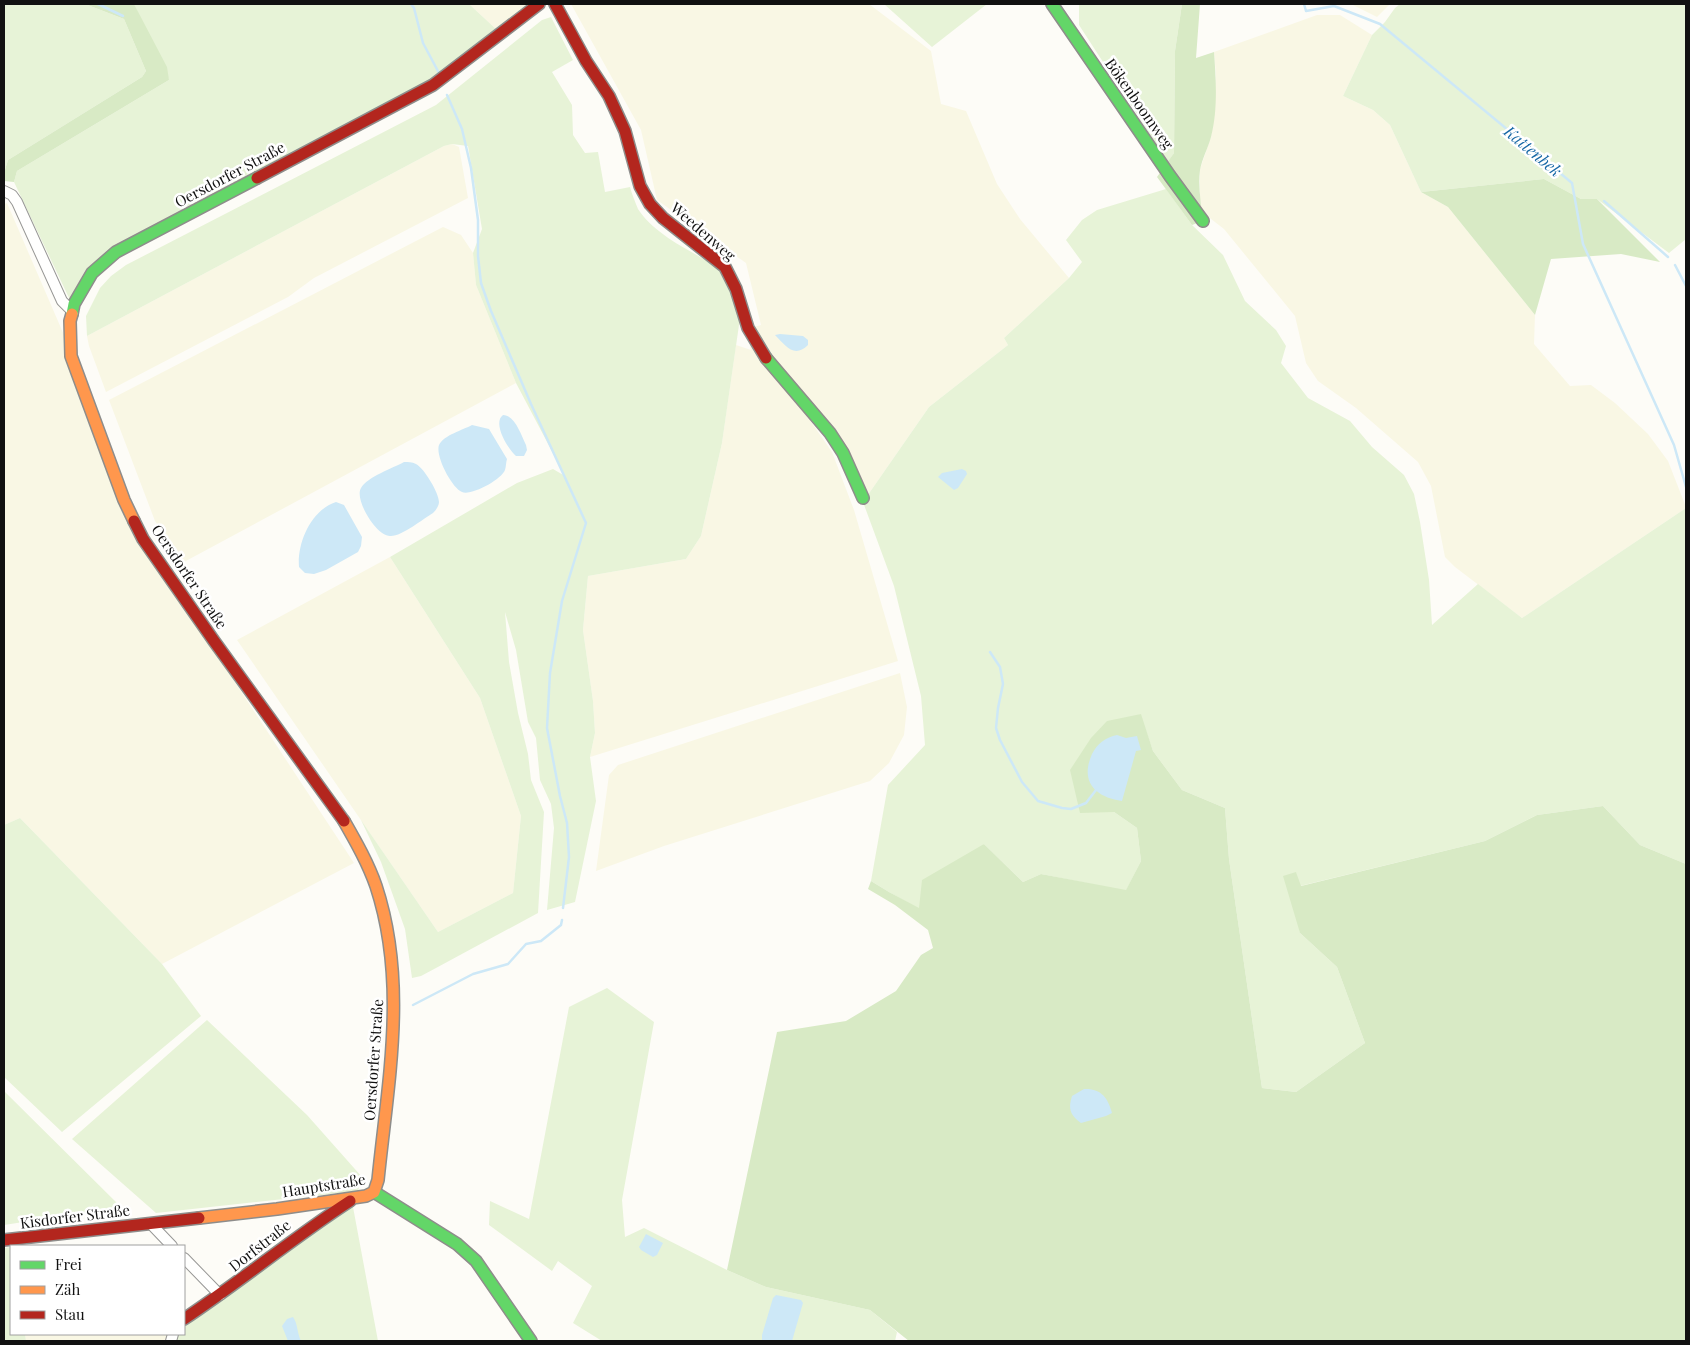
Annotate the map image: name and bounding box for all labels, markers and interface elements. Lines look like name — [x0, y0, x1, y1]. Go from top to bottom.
street label: Bökenboomweg — [1101, 54, 1179, 153]
water label: Kattenbek — [1499, 120, 1566, 181]
street label: Oersdorfer Straße — [171, 137, 288, 212]
street label: Weedenweg — [666, 197, 740, 265]
street label: Oersdorfer Straße — [147, 520, 232, 633]
street label: Oersdorfer Straße — [359, 998, 387, 1121]
street label: Hauptstraße — [281, 1169, 367, 1201]
street label: Kisdorfer Straße — [19, 1199, 131, 1233]
street label: Dorfstraße — [224, 1215, 294, 1276]
legend — [10, 1245, 185, 1335]
text: Frei — [55, 1254, 83, 1274]
text: Zäh — [55, 1279, 80, 1299]
text: Stau — [55, 1304, 85, 1324]

